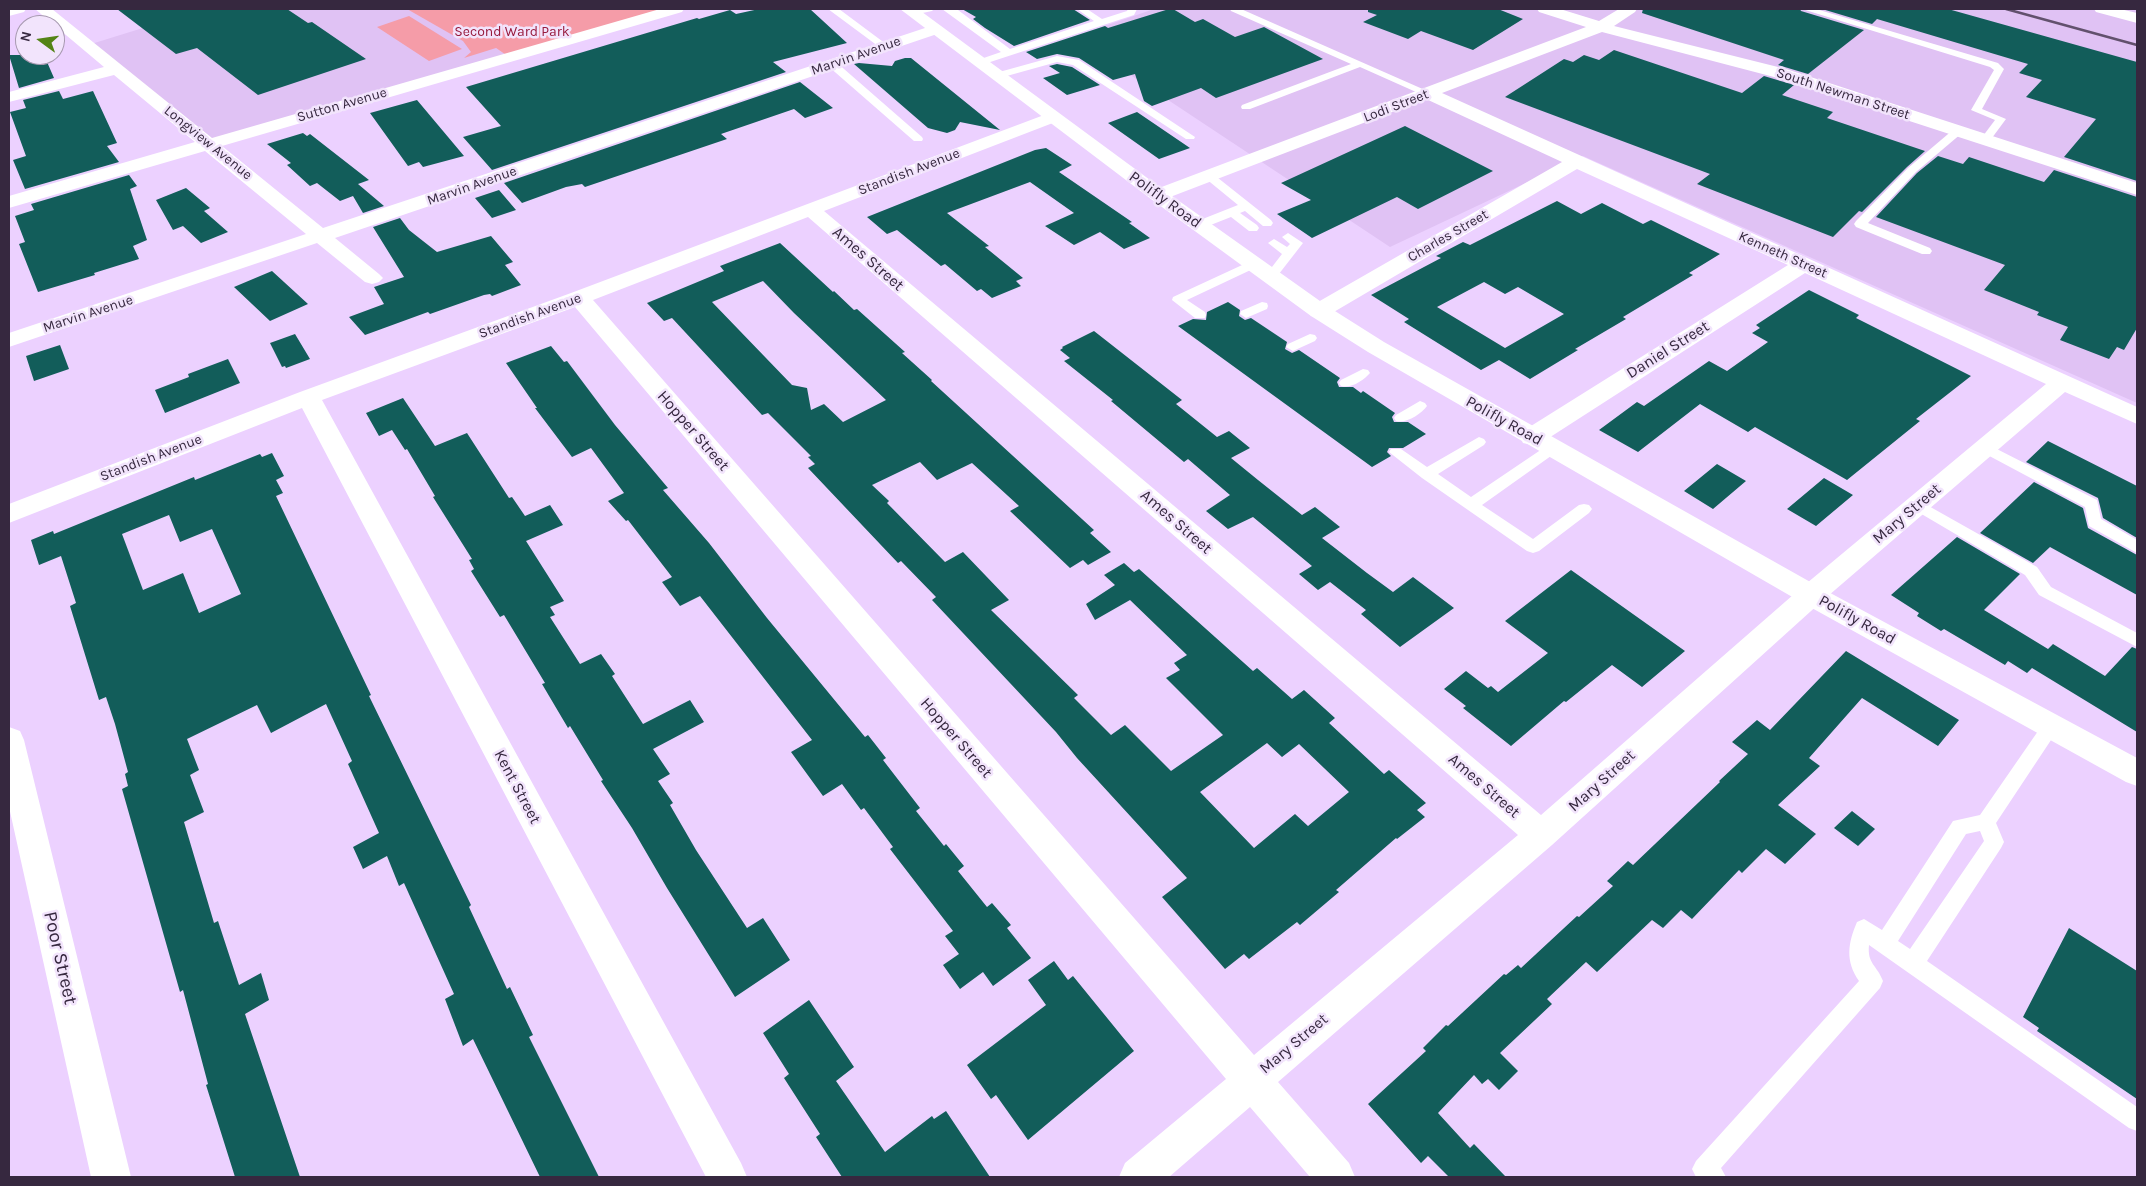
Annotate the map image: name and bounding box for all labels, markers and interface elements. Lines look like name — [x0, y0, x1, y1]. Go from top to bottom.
north arrow — [15, 15, 65, 65]
park label: Second Ward Park — [454, 24, 570, 40]
text: N — [16, 30, 35, 43]
street label: Marvin Avenue — [809, 33, 903, 79]
street label: South Newman Street — [1774, 64, 1912, 124]
street label: Sutton Avenue — [295, 84, 389, 126]
street label: Lodi Street — [1361, 86, 1431, 126]
street label: Longview Avenue — [161, 102, 255, 184]
street label: Standish Avenue — [856, 145, 962, 199]
street label: Marvin Avenue — [425, 163, 519, 209]
street label: Polifly Road — [1125, 167, 1205, 233]
street label: Charles Street — [1405, 206, 1491, 266]
street label: Ames Street — [828, 223, 908, 295]
street label: Kenneth Street — [1736, 228, 1830, 282]
street label: Standish Avenue — [477, 290, 583, 342]
street label: Marvin Avenue — [41, 292, 135, 336]
street label: Daniel Street — [1623, 317, 1713, 383]
street label: Hopper Street — [653, 387, 733, 475]
street label: Polifly Road — [1462, 392, 1546, 450]
street label: Standish Avenue — [98, 431, 204, 485]
street label: Mary Street — [1869, 480, 1945, 548]
street label: Ames Street — [1136, 486, 1216, 558]
street label: Polifly Road — [1815, 591, 1899, 649]
street label: Hopper Street — [916, 694, 996, 782]
street label: Mary Street — [1565, 746, 1639, 816]
street label: Kent Street — [489, 747, 545, 827]
street label: Ames Street — [1444, 750, 1524, 822]
street label: Poor Street — [38, 909, 82, 1007]
street label: Mary Street — [1256, 1010, 1332, 1078]

